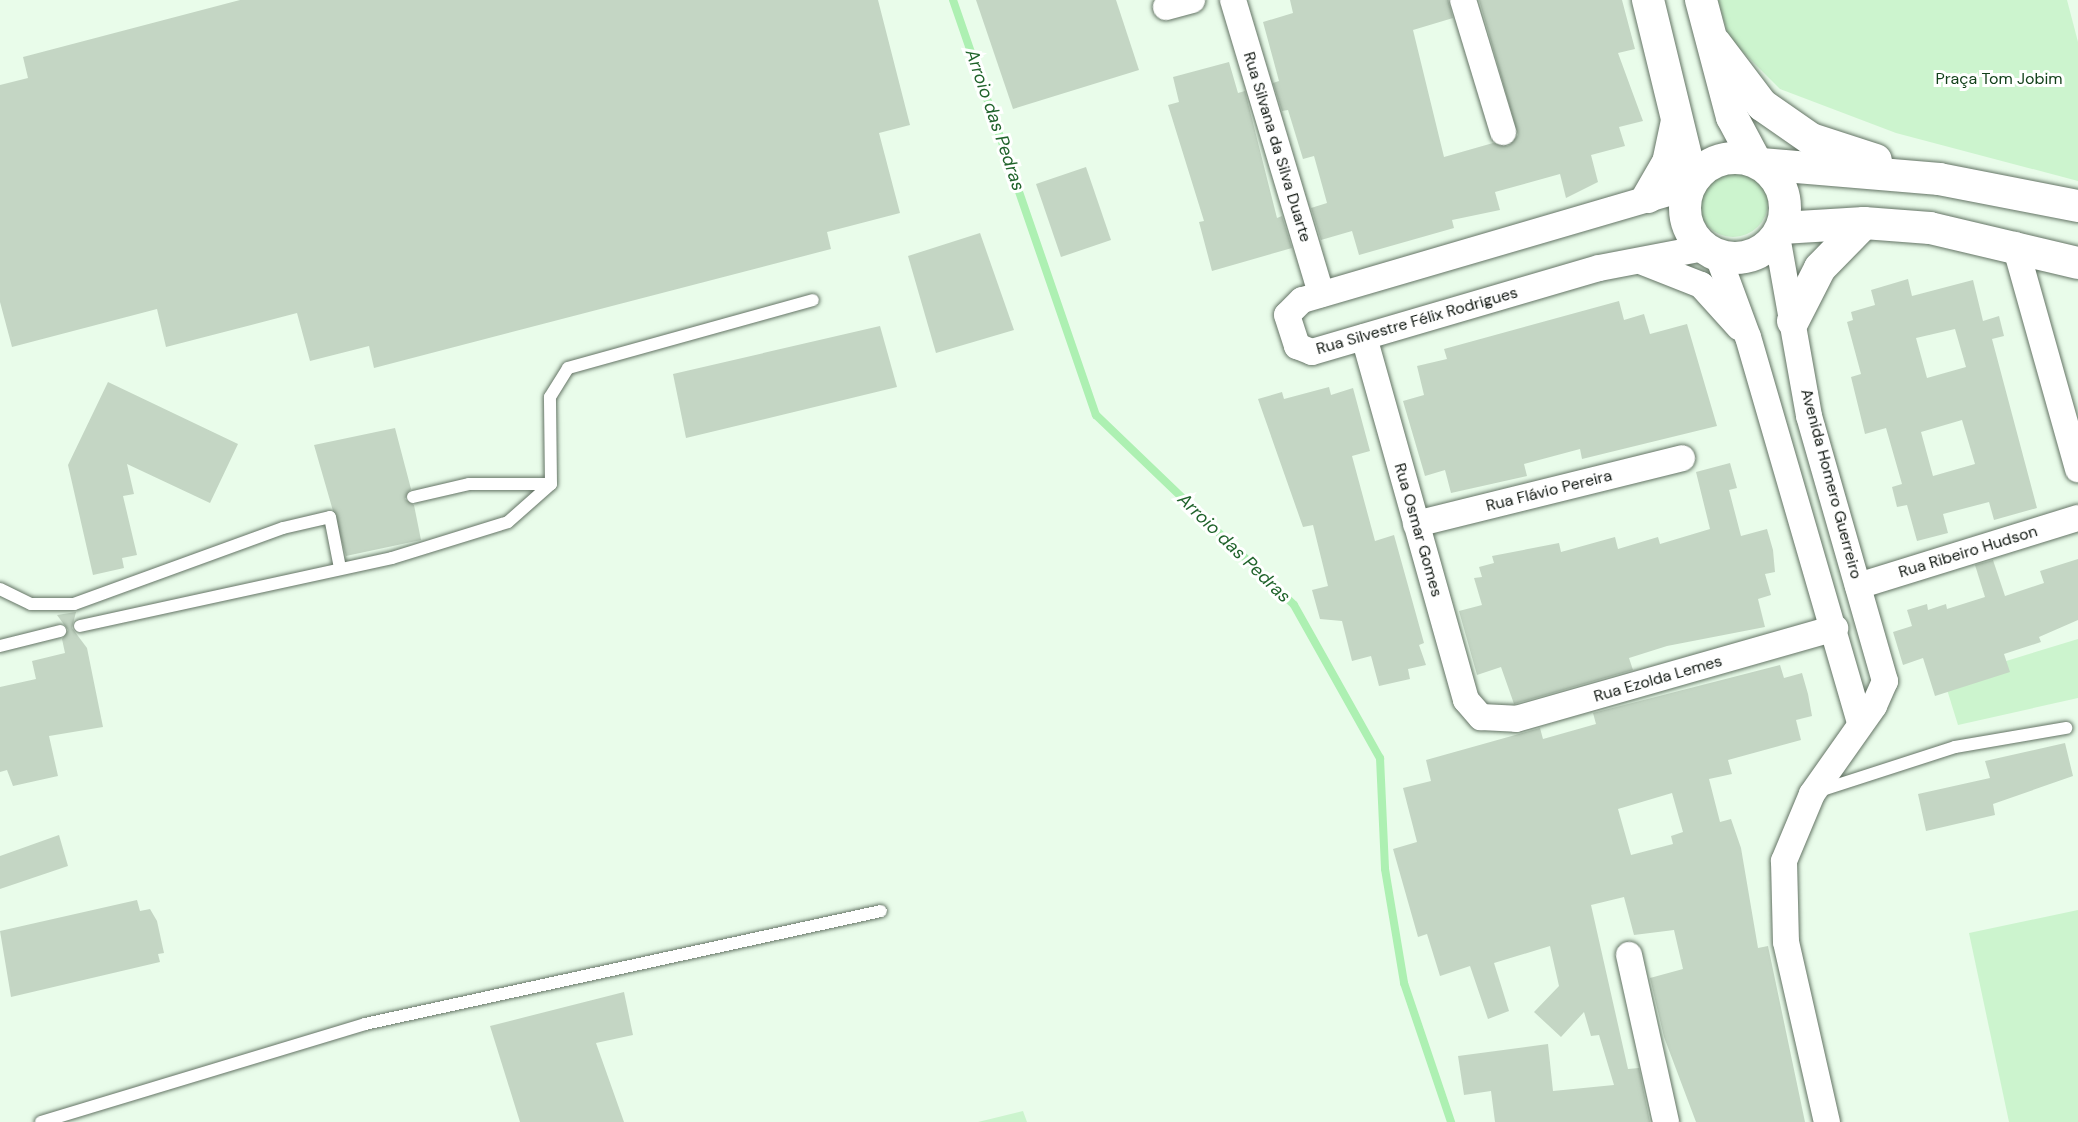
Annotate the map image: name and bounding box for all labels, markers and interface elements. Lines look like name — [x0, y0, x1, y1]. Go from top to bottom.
water label: Arroio das Pedras — [961, 46, 1029, 194]
street label: Rua Silvana da Silva Duarte — [1239, 50, 1315, 244]
park label: Praça Tom Jobim — [1935, 69, 2063, 89]
street label: Rua Silvestre Félix Rodrigues — [1314, 283, 1520, 359]
street label: Avenida Homero Guerreiro — [1796, 387, 1866, 581]
street label: Rua Osmar Gomes — [1390, 461, 1446, 599]
street label: Rua Flávio Pereira — [1484, 466, 1614, 516]
water label: Arroio das Pedras — [1173, 489, 1295, 607]
street label: Rua Ribeiro Hudson — [1896, 522, 2040, 582]
street label: Rua Ezolda Lemes — [1592, 651, 1724, 707]

